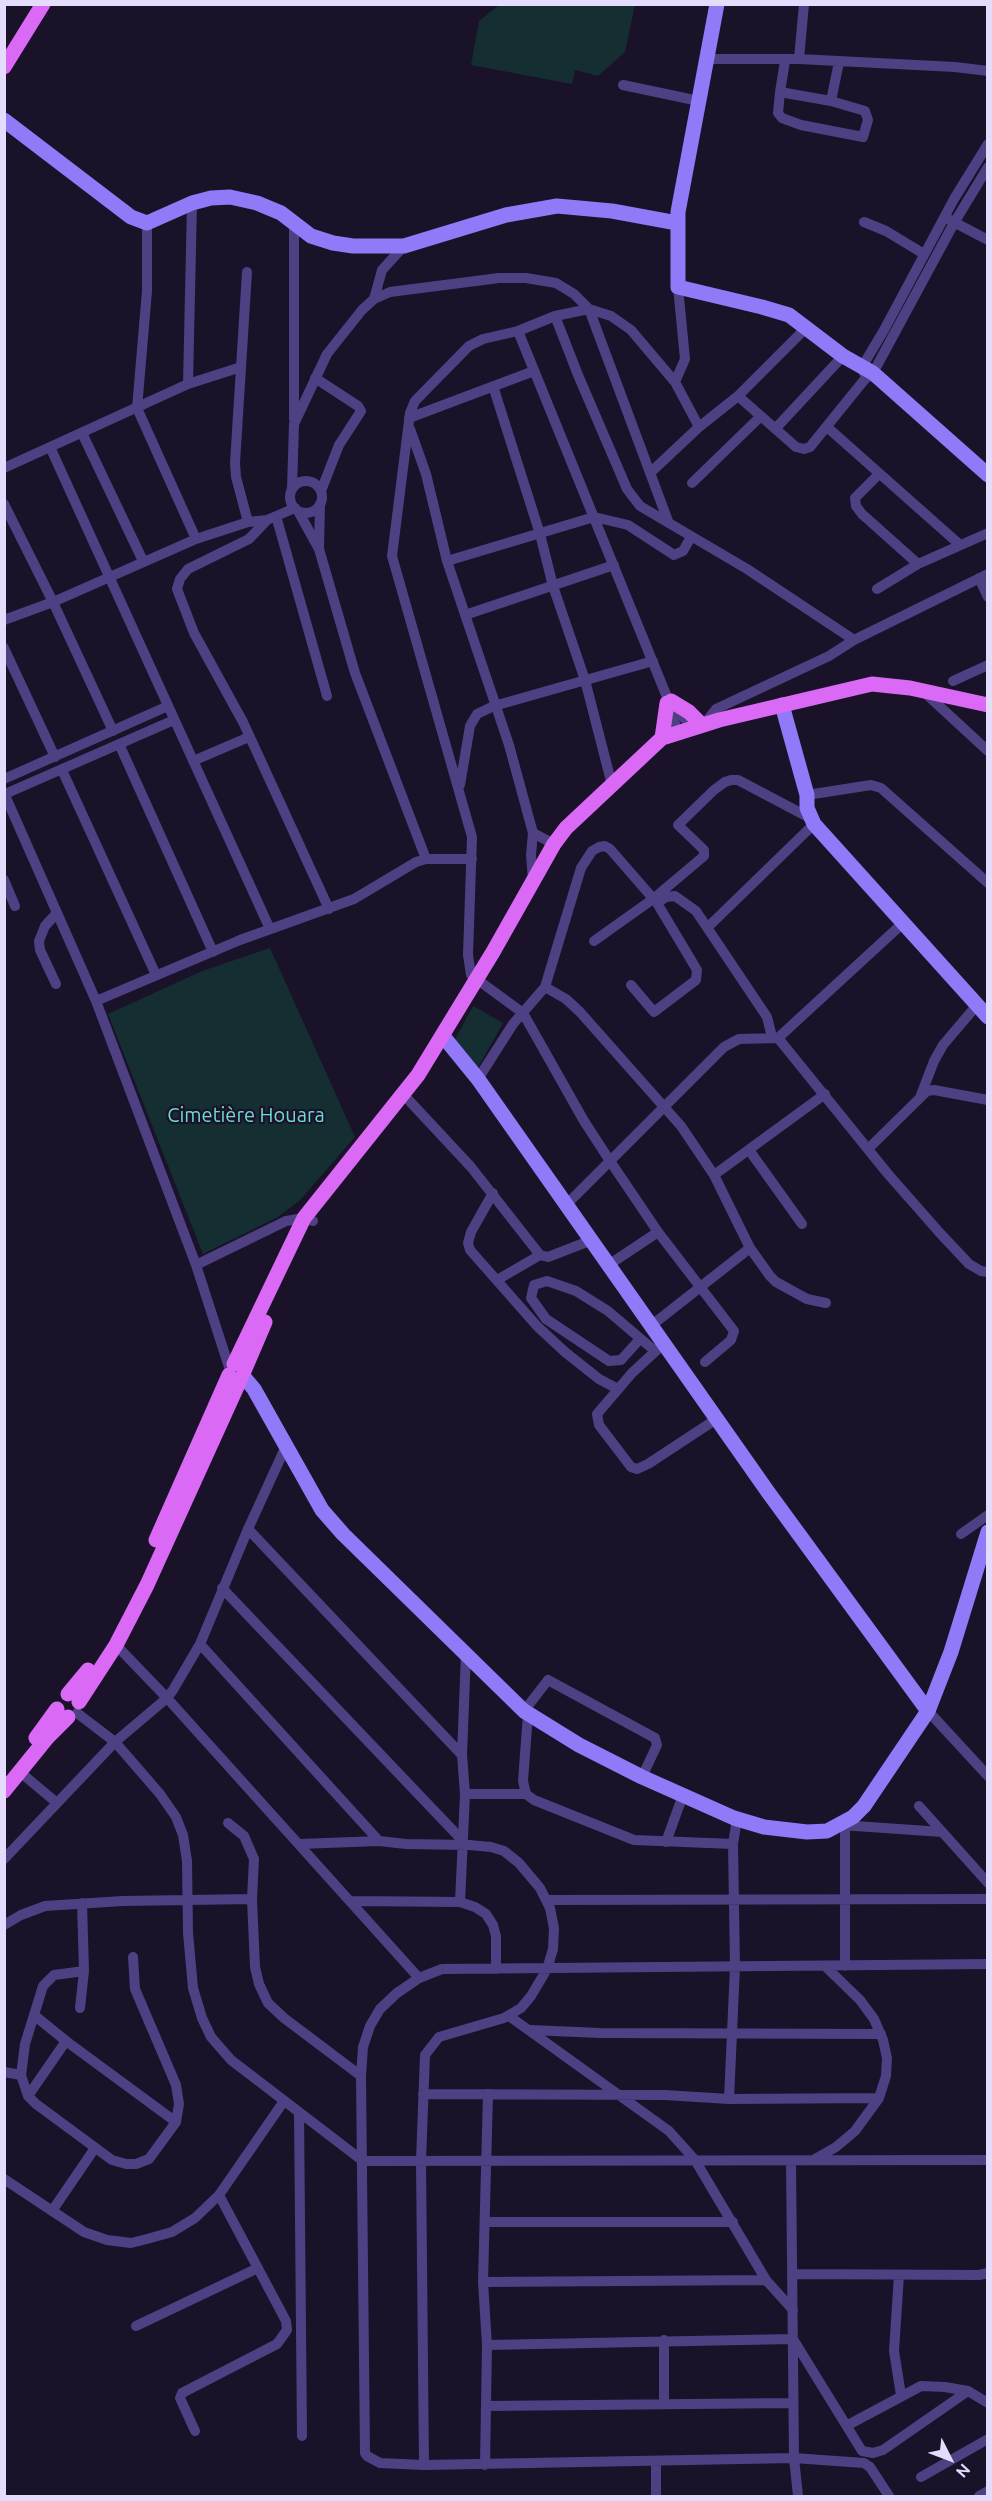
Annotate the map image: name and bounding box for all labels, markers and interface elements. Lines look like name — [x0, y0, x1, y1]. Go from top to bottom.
park label: Cimetière Houara — [167, 1103, 325, 1127]
north arrow — [920, 2429, 980, 2489]
text: N — [953, 2461, 974, 2482]

